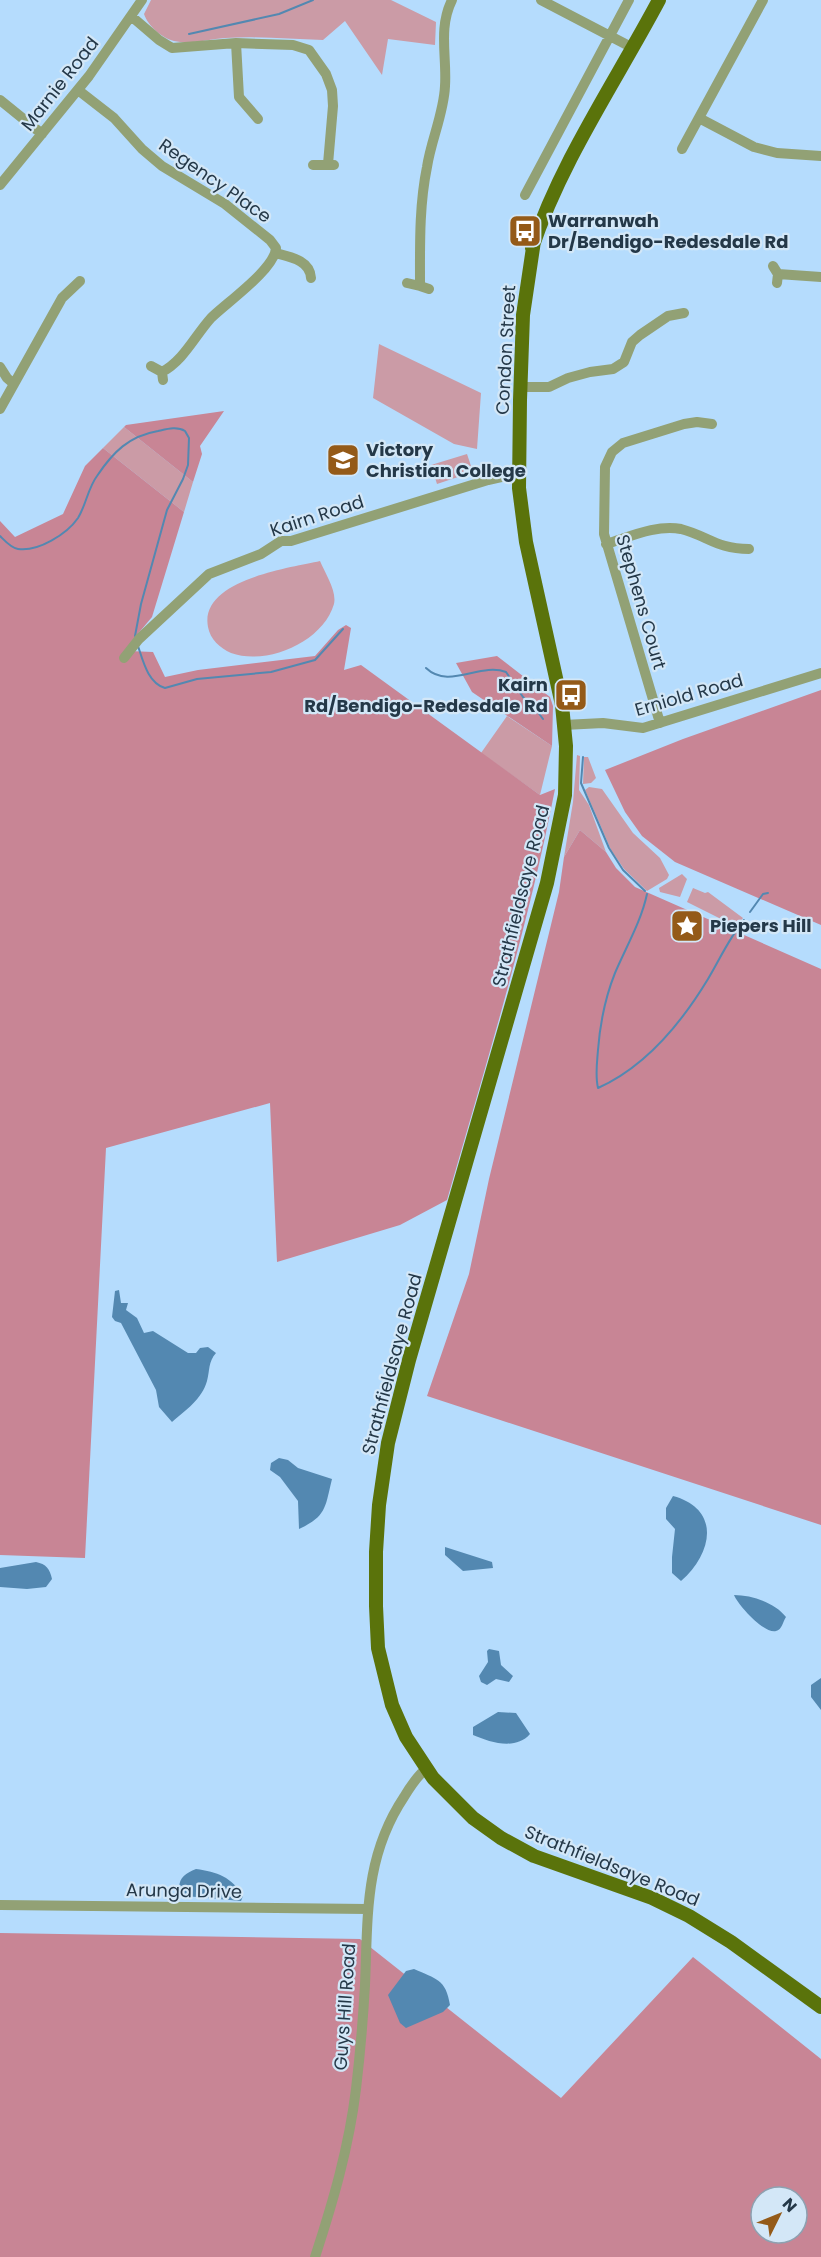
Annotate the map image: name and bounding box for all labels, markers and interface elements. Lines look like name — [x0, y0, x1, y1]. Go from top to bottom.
street label: Marnie Road — [15, 31, 104, 136]
street label: Regency Place — [154, 133, 276, 229]
place label: Warranwah Dr/Bendigo-Redesdale Rd — [548, 208, 788, 254]
bus stop icon: Warranwah Dr/Bendigo-Redesdale Rd — [507, 213, 543, 249]
street label: Condon Street — [490, 285, 521, 415]
place label: Victory Christian College — [366, 437, 526, 483]
school or university icon: Victory Christian College — [325, 442, 361, 478]
street label: Kairn Road — [267, 489, 367, 542]
street label: Stephens Court — [610, 532, 673, 672]
street label: Erniold Road — [632, 667, 746, 722]
place label: Kairn Rd/Bendigo-Redesdale Rd — [304, 672, 548, 718]
bus stop icon: Kairn Rd/Bendigo-Redesdale Rd — [553, 677, 589, 713]
street label: Strathfieldsaye Road — [486, 802, 555, 989]
place icon: Piepers Hill — [669, 908, 705, 944]
place label: Piepers Hill — [710, 913, 812, 938]
street label: Strathfieldsaye Road — [355, 1270, 428, 1457]
street label: Strathfieldsaye Road — [521, 1819, 703, 1912]
street label: Arunga Drive — [126, 1877, 242, 1904]
street label: Guys Hill Road — [328, 1943, 361, 2071]
north arrow — [749, 2185, 809, 2245]
text: N — [777, 2193, 802, 2217]

